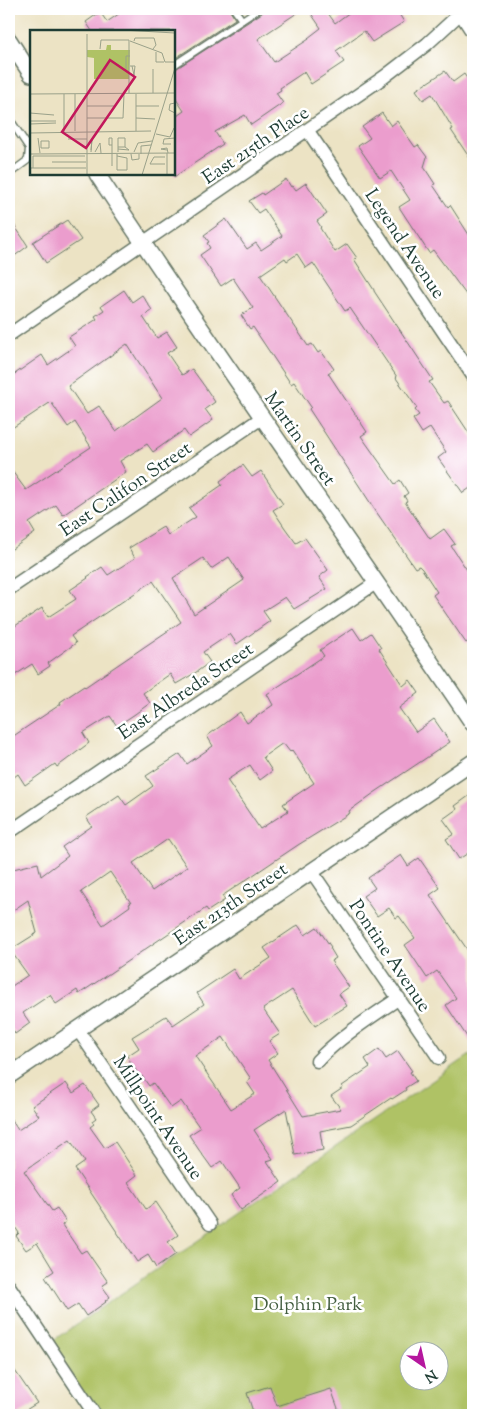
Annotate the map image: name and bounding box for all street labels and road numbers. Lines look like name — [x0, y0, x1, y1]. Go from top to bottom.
street label: East 215th Place — [198, 100, 315, 192]
street label: Legend Avenue — [357, 184, 451, 305]
street label: Martin Street — [257, 387, 342, 492]
street label: East Califon Street — [55, 436, 198, 544]
street label: East Albreda Street — [113, 636, 260, 747]
street label: East 213th Street — [169, 857, 294, 953]
street label: Pontine Avenue — [341, 895, 437, 1018]
street label: Millpoint Avenue — [105, 1051, 209, 1186]

